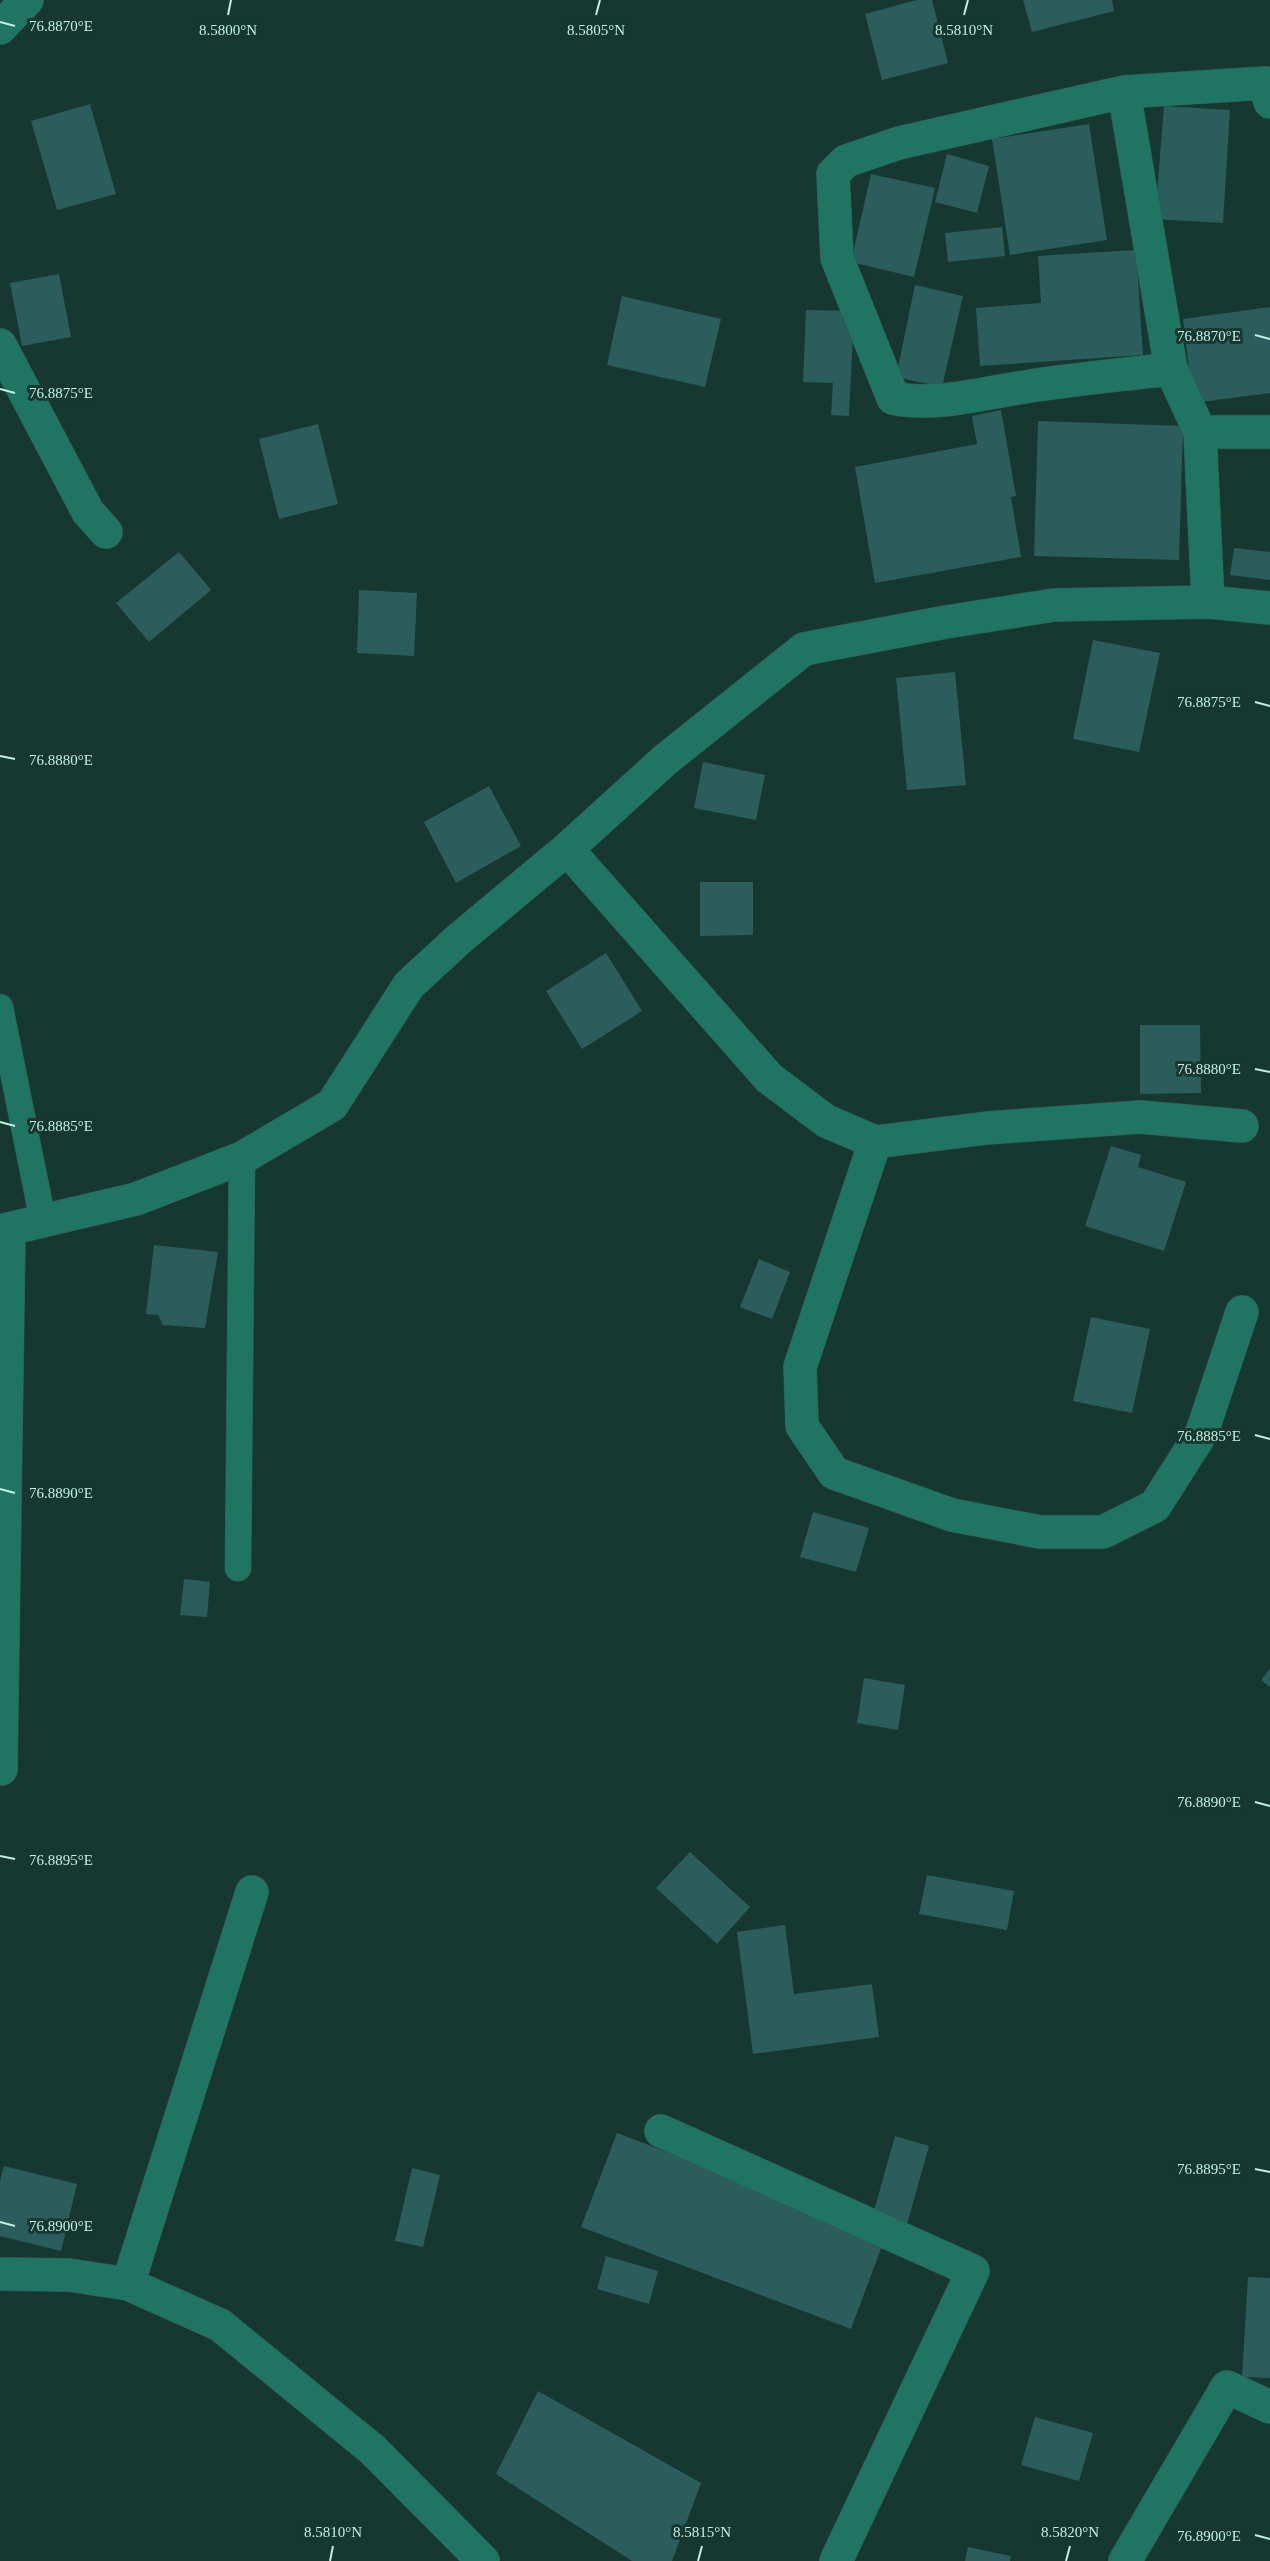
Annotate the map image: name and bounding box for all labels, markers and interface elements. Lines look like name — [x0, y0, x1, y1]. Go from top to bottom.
text: 76.8870°E — [29, 18, 93, 34]
text: 8.5800°N — [199, 22, 257, 38]
text: 8.5805°N — [567, 22, 625, 38]
text: 8.5810°N — [935, 22, 993, 38]
text: 76.8870°E — [1177, 328, 1241, 344]
text: 76.8875°E — [29, 385, 93, 401]
text: 76.8875°E — [1177, 694, 1241, 710]
text: 76.8880°E — [29, 752, 93, 768]
text: 76.8880°E — [1177, 1061, 1241, 1077]
text: 76.8885°E — [29, 1118, 93, 1134]
text: 76.8885°E — [1177, 1428, 1241, 1444]
text: 76.8890°E — [29, 1485, 93, 1501]
text: 76.8890°E — [1177, 1794, 1241, 1810]
text: 76.8895°E — [29, 1852, 93, 1868]
text: 76.8895°E — [1177, 2161, 1241, 2177]
text: 76.8900°E — [29, 2218, 93, 2234]
text: 8.5810°N — [304, 2524, 362, 2540]
text: 8.5815°N — [673, 2524, 731, 2540]
text: 8.5820°N — [1041, 2524, 1099, 2540]
text: 76.8900°E — [1177, 2528, 1241, 2544]

